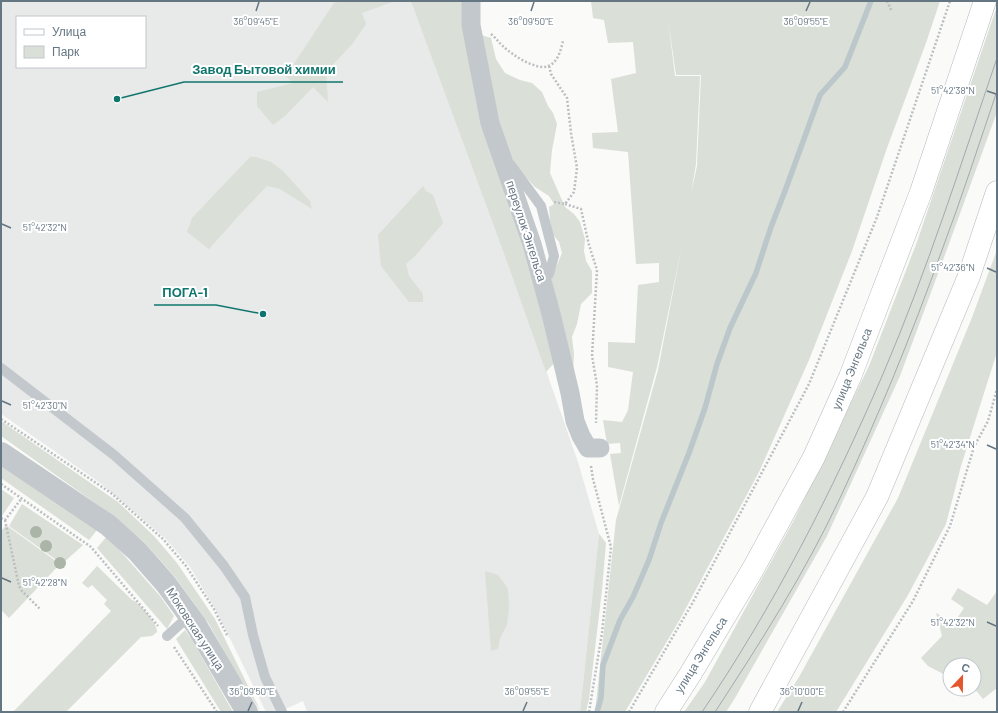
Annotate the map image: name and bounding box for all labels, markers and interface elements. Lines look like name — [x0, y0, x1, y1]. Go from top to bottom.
text: 36°09'45"E — [233, 15, 279, 27]
text: 36°09'50"E — [508, 15, 554, 27]
text: 36°09'55"E — [783, 15, 829, 27]
legend — [16, 16, 146, 68]
text: Улица — [52, 24, 86, 39]
text: Парк — [52, 44, 80, 59]
callout: Завод Бытовой химии — [184, 57, 343, 82]
text: Завод Бытовой химии — [192, 61, 336, 77]
text: 51°42'38"N — [931, 84, 975, 96]
street label: переулок Энгельса — [503, 179, 550, 283]
text: 51°42'32"N — [23, 221, 67, 233]
text: 51°42'36"N — [931, 261, 975, 273]
callout: ПОГА-1 — [154, 280, 216, 305]
text: ПОГА-1 — [162, 284, 208, 300]
street label: улица Энгельса — [828, 325, 875, 412]
text: 51°42'30"N — [23, 399, 67, 411]
text: 51°42'34"N — [931, 438, 975, 450]
text: 51°42'28"N — [23, 576, 67, 588]
street label: Моковская улица — [163, 585, 228, 673]
street label: улица Энгельса — [671, 614, 730, 696]
text: 51°42'32"N — [931, 616, 975, 628]
north arrow — [942, 657, 982, 697]
text: С — [960, 660, 972, 675]
text: 36°09'50"E — [229, 685, 275, 697]
text: 36°09'55"E — [504, 685, 550, 697]
text: 36°10'00"E — [780, 685, 824, 697]

